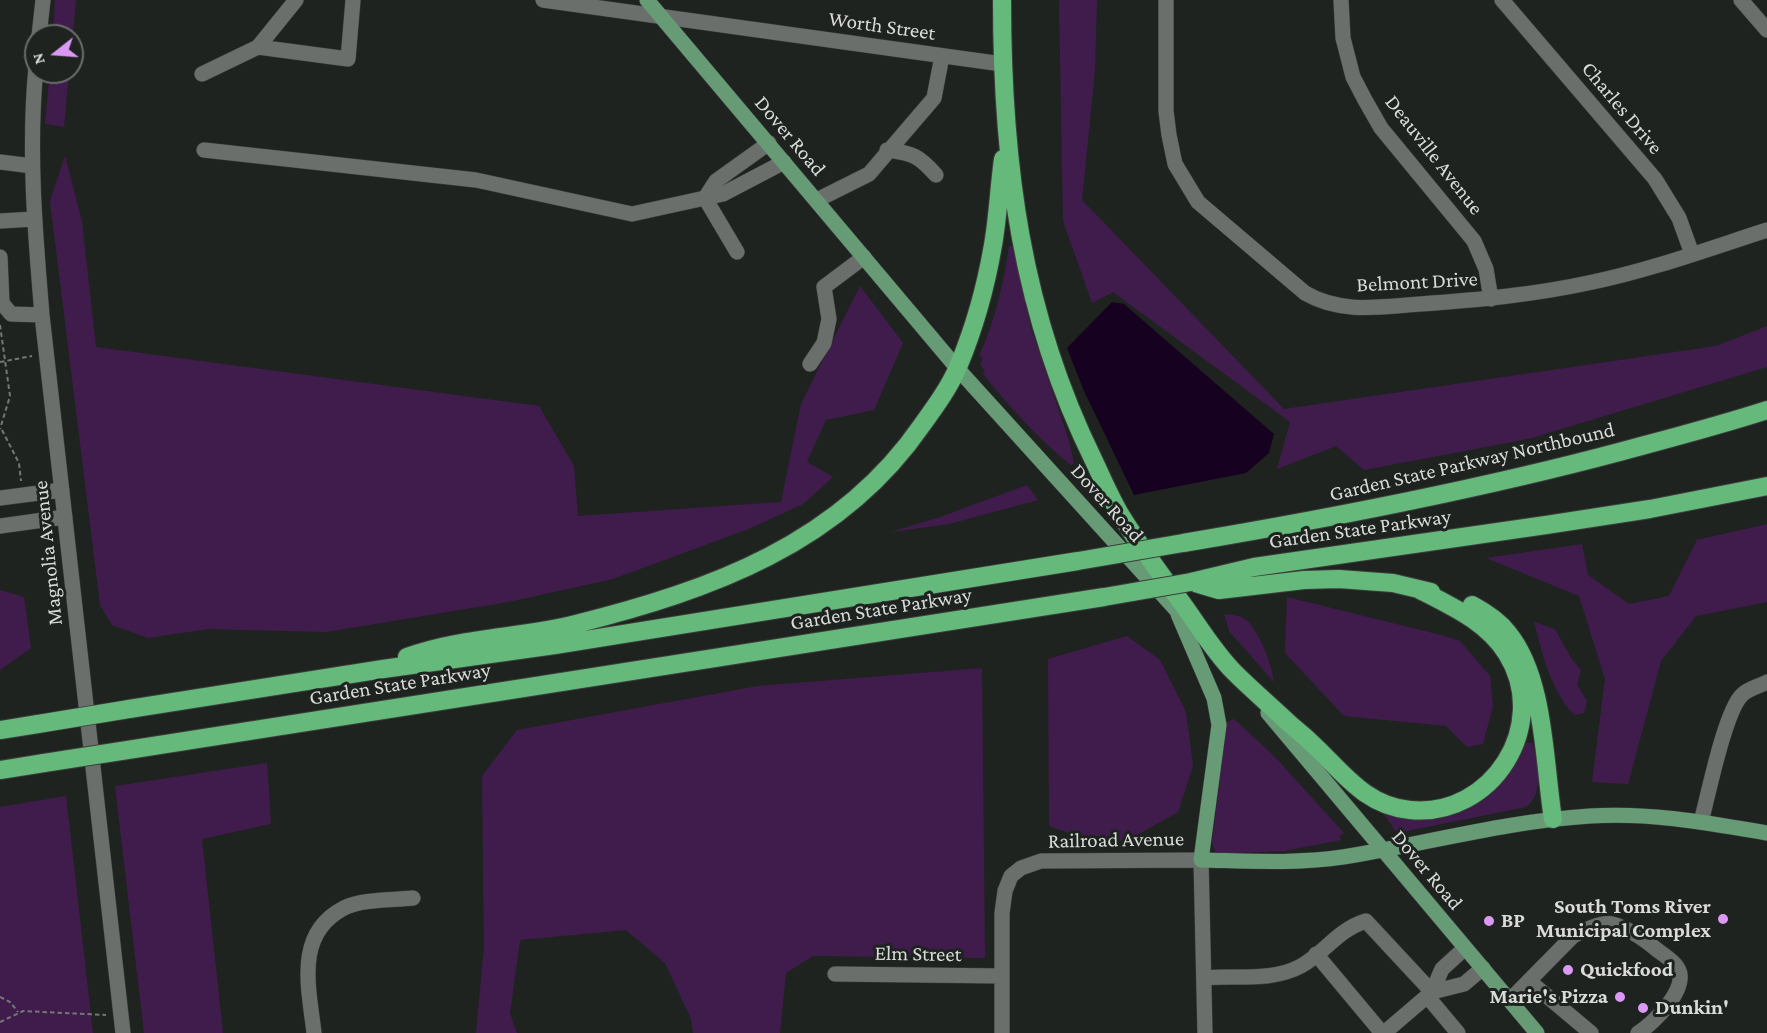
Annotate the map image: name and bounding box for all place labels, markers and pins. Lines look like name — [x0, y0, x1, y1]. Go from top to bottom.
place label: South Toms River Municipal Complex — [1536, 894, 1711, 944]
place label: BP — [1501, 908, 1525, 934]
marker: South Toms River Municipal Complex — [1716, 912, 1730, 926]
marker: BP — [1482, 914, 1496, 928]
place label: Quickfood — [1580, 957, 1673, 983]
marker: Quickfood — [1561, 963, 1575, 977]
place label: Marie's Pizza — [1490, 984, 1608, 1010]
marker: Marie's Pizza — [1613, 990, 1627, 1004]
place label: Dunkin' — [1655, 995, 1729, 1021]
marker: Dunkin' — [1636, 1001, 1650, 1015]

